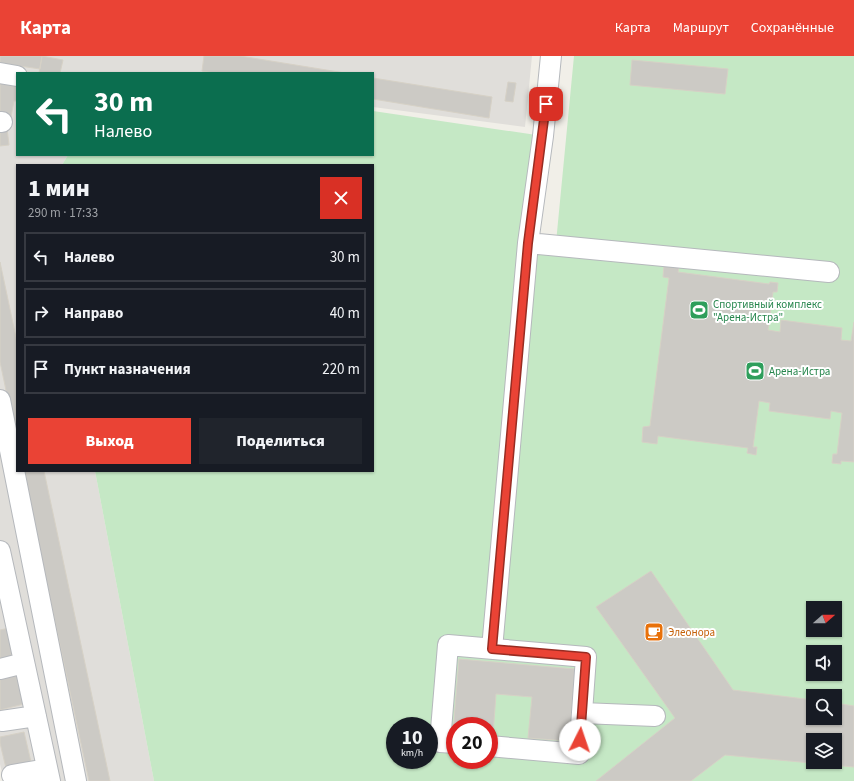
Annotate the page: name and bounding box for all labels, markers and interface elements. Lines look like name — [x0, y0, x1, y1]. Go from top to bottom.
text: Карта — [20, 15, 71, 42]
text: Карта — [615, 18, 651, 38]
text: Маршрут — [673, 18, 729, 38]
text: Сохранённые — [751, 18, 834, 38]
text: 30 m — [94, 82, 153, 122]
pin — [529, 87, 563, 121]
icon: left — [28, 88, 80, 140]
icon: arrive — [535, 93, 557, 115]
text: Налево — [94, 119, 152, 144]
text: 1 мин — [28, 171, 90, 206]
button: close — [320, 177, 362, 219]
text: 290 m · 17:33 — [28, 204, 98, 222]
icon: left — [30, 246, 52, 268]
text: Налево — [64, 247, 115, 268]
text: 30 m — [330, 247, 360, 268]
place label: Спортивный комплекс "Арена-Истра" — [713, 297, 822, 325]
sports icon: Спортивный комплекс "Арена-Истра" — [688, 299, 710, 321]
icon: right — [30, 302, 52, 324]
text: Направо — [64, 303, 123, 324]
text: 40 m — [330, 303, 360, 324]
icon: arrive — [30, 358, 52, 380]
text: Пункт назначения — [64, 359, 191, 380]
text: 220 m — [322, 359, 360, 380]
sports icon: Арена-Истра — [744, 360, 766, 382]
place label: Арена-Истра — [769, 364, 830, 379]
button: Выход — [28, 418, 191, 464]
button: Поделиться — [199, 418, 362, 464]
north arrow — [806, 601, 842, 637]
map controls — [806, 601, 842, 769]
cafe icon: Элеонора — [643, 621, 665, 643]
place label: Элеонора — [668, 625, 715, 640]
button: sound — [806, 645, 842, 681]
button: search — [806, 689, 842, 725]
speed limit sign: 20 — [446, 717, 498, 769]
position arrow — [559, 719, 601, 761]
text: 10 — [401, 724, 423, 752]
button: layers — [806, 733, 842, 769]
text: km/h — [401, 746, 423, 760]

